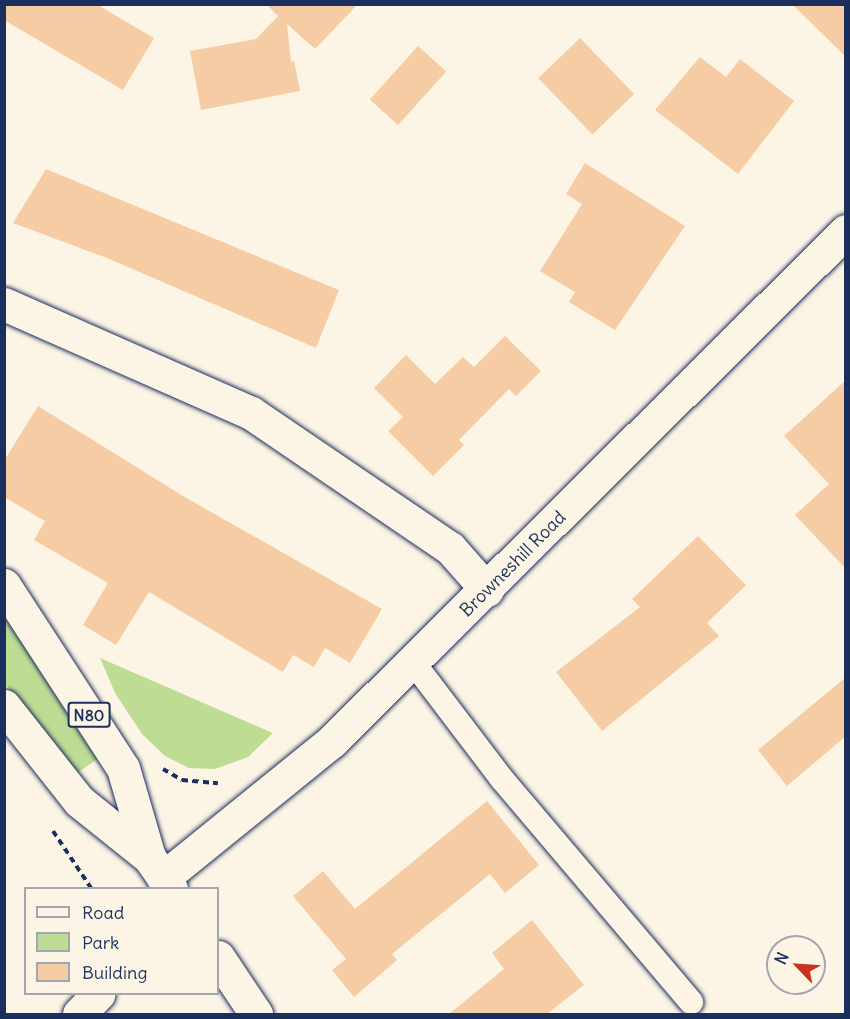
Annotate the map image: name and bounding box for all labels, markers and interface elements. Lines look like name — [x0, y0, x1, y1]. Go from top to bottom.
street label: Browneshill Road — [456, 507, 570, 621]
road number: N80 — [66, 702, 112, 728]
legend — [24, 887, 219, 995]
text: Road — [82, 901, 124, 924]
text: Park — [82, 931, 119, 954]
north arrow — [766, 935, 826, 995]
text: N — [770, 949, 793, 967]
text: Building — [82, 961, 147, 984]

